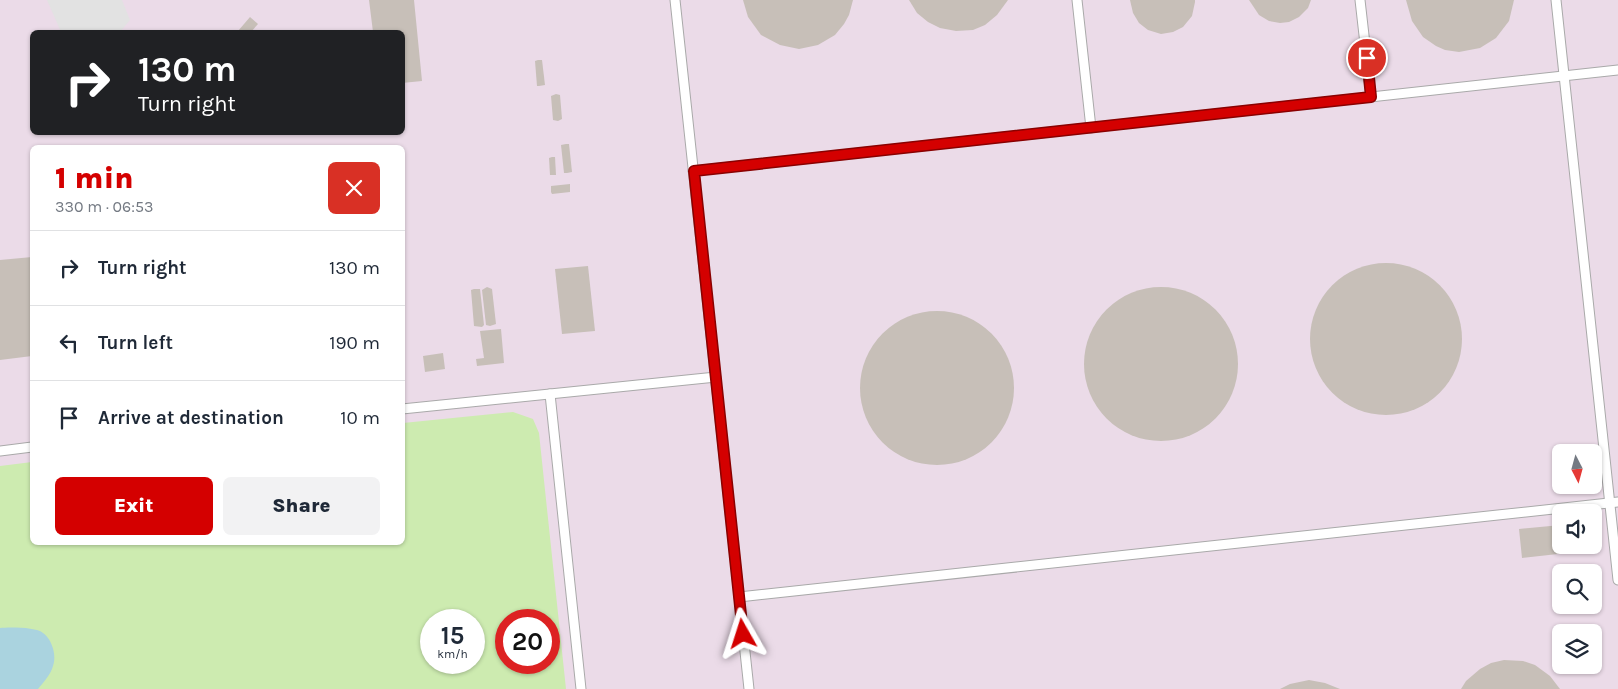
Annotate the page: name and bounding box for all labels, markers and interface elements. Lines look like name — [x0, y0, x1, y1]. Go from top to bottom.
pin — [1346, 37, 1388, 79]
icon: arrive — [1353, 44, 1381, 72]
text: 130 m — [138, 49, 236, 90]
icon: right — [55, 50, 120, 115]
text: Turn right — [138, 91, 236, 117]
text: 1 min — [55, 160, 134, 196]
button: close — [328, 162, 380, 214]
text: 330 m · 06:53 — [55, 197, 153, 216]
icon: right — [55, 254, 83, 282]
text: Turn right — [98, 257, 187, 279]
text: 130 m — [329, 257, 380, 279]
icon: left — [55, 329, 83, 357]
text: Turn left — [98, 332, 173, 354]
text: 190 m — [329, 332, 380, 354]
icon: arrive — [55, 404, 83, 432]
text: Arrive at destination — [98, 407, 284, 429]
text: 10 m — [340, 407, 380, 429]
north arrow — [1552, 444, 1602, 494]
map controls — [1552, 444, 1602, 674]
button: Exit — [55, 477, 213, 535]
button: Share — [223, 477, 380, 535]
button: sound — [1552, 504, 1602, 554]
button: search — [1552, 564, 1602, 614]
position arrow — [716, 607, 768, 659]
speed limit sign: 20 — [495, 609, 560, 674]
text: 15 — [441, 621, 464, 650]
button: layers — [1552, 624, 1602, 674]
text: km/h — [437, 647, 468, 661]

